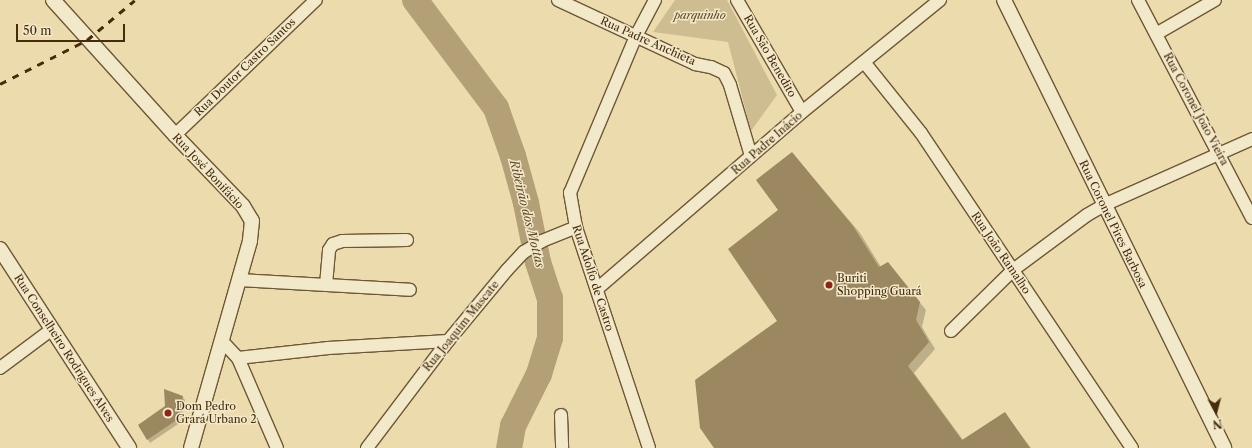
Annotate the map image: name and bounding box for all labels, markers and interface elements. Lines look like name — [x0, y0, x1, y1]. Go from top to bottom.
park label: parquinho — [674, 8, 726, 22]
street label: Rua São Benedito — [741, 12, 799, 100]
street label: Rua Padre Anchieta — [598, 14, 698, 68]
street label: Rua Doutor Castro Santos — [192, 15, 298, 119]
scale bar — [18, 16, 127, 42]
text: 50 m — [23, 23, 52, 38]
street label: Rua Coronel João Vieira — [1161, 50, 1231, 168]
street label: Rua Padre Inácio — [729, 109, 805, 177]
street label: Rua José Bonifácio — [170, 131, 246, 211]
street label: Rua Coronel Pires Barbosa — [1076, 158, 1150, 290]
water label: Ribeirão dos Mottas — [507, 159, 547, 269]
street label: Rua João Ramalho — [969, 209, 1033, 297]
street label: Rua Adolfo de Castro — [569, 223, 617, 333]
street label: Rua Conselheiro Rodrigues Alves — [11, 271, 117, 425]
place label: Buriti Shopping Guará — [837, 272, 922, 298]
street label: Rua Joaquim Mascate — [420, 278, 502, 374]
marker: Buriti Shopping Guará — [824, 280, 834, 290]
north arrow — [1196, 392, 1236, 432]
place label: Dom Pedro Grará Urbano 2 — [176, 400, 257, 426]
marker: Dom Pedro Grará Urbano 2 — [163, 408, 173, 418]
text: N — [1212, 416, 1223, 431]

